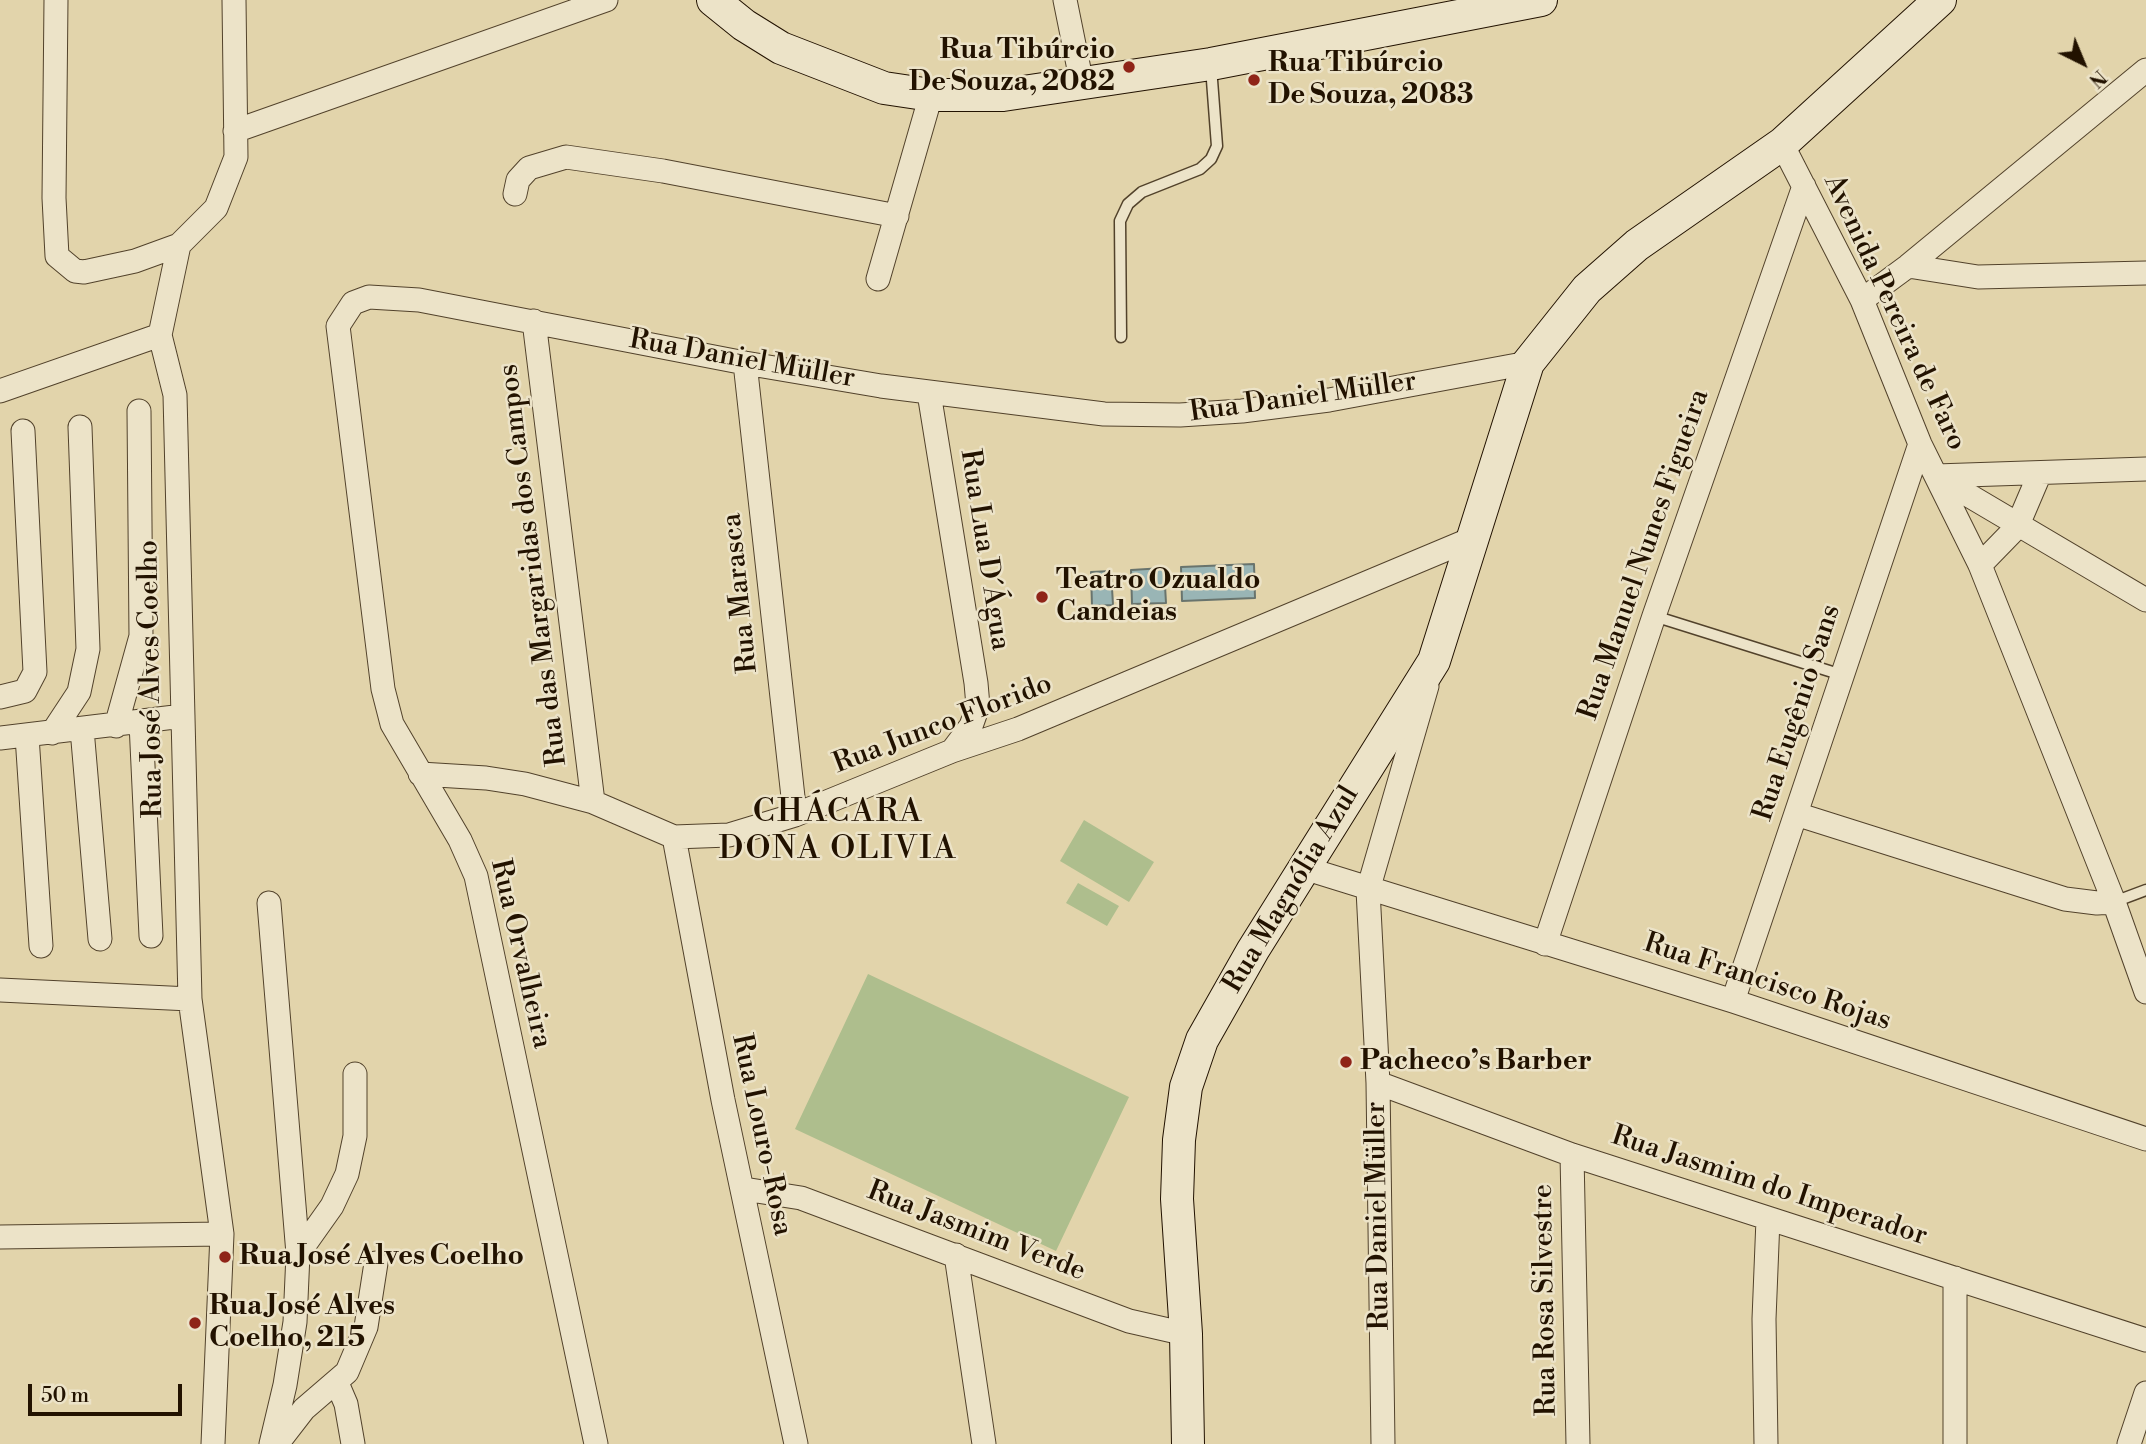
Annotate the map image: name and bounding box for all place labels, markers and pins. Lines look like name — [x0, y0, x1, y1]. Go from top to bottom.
place label: Rua Tibúrcio De Souza, 2082 — [909, 34, 1115, 100]
place label: Rua Tibúrcio De Souza, 2083 — [1268, 47, 1474, 113]
marker: Rua Tibúrcio De Souza, 2082 — [1121, 59, 1137, 75]
marker: Rua Tibúrcio De Souza, 2083 — [1246, 72, 1262, 88]
place label: Teatro Ozualdo Candeias — [1056, 564, 1261, 630]
marker: Teatro Ozualdo Candeias — [1034, 589, 1050, 605]
place label: Pacheco’s Barber — [1360, 1045, 1592, 1079]
marker: Pacheco’s Barber — [1338, 1054, 1354, 1070]
place label: Rua José Alves Coelho — [239, 1240, 524, 1274]
marker: Rua José Alves Coelho — [217, 1249, 233, 1265]
place label: Rua José Alves Coelho, 215 — [209, 1290, 395, 1356]
marker: Rua José Alves Coelho, 215 — [187, 1315, 203, 1331]

